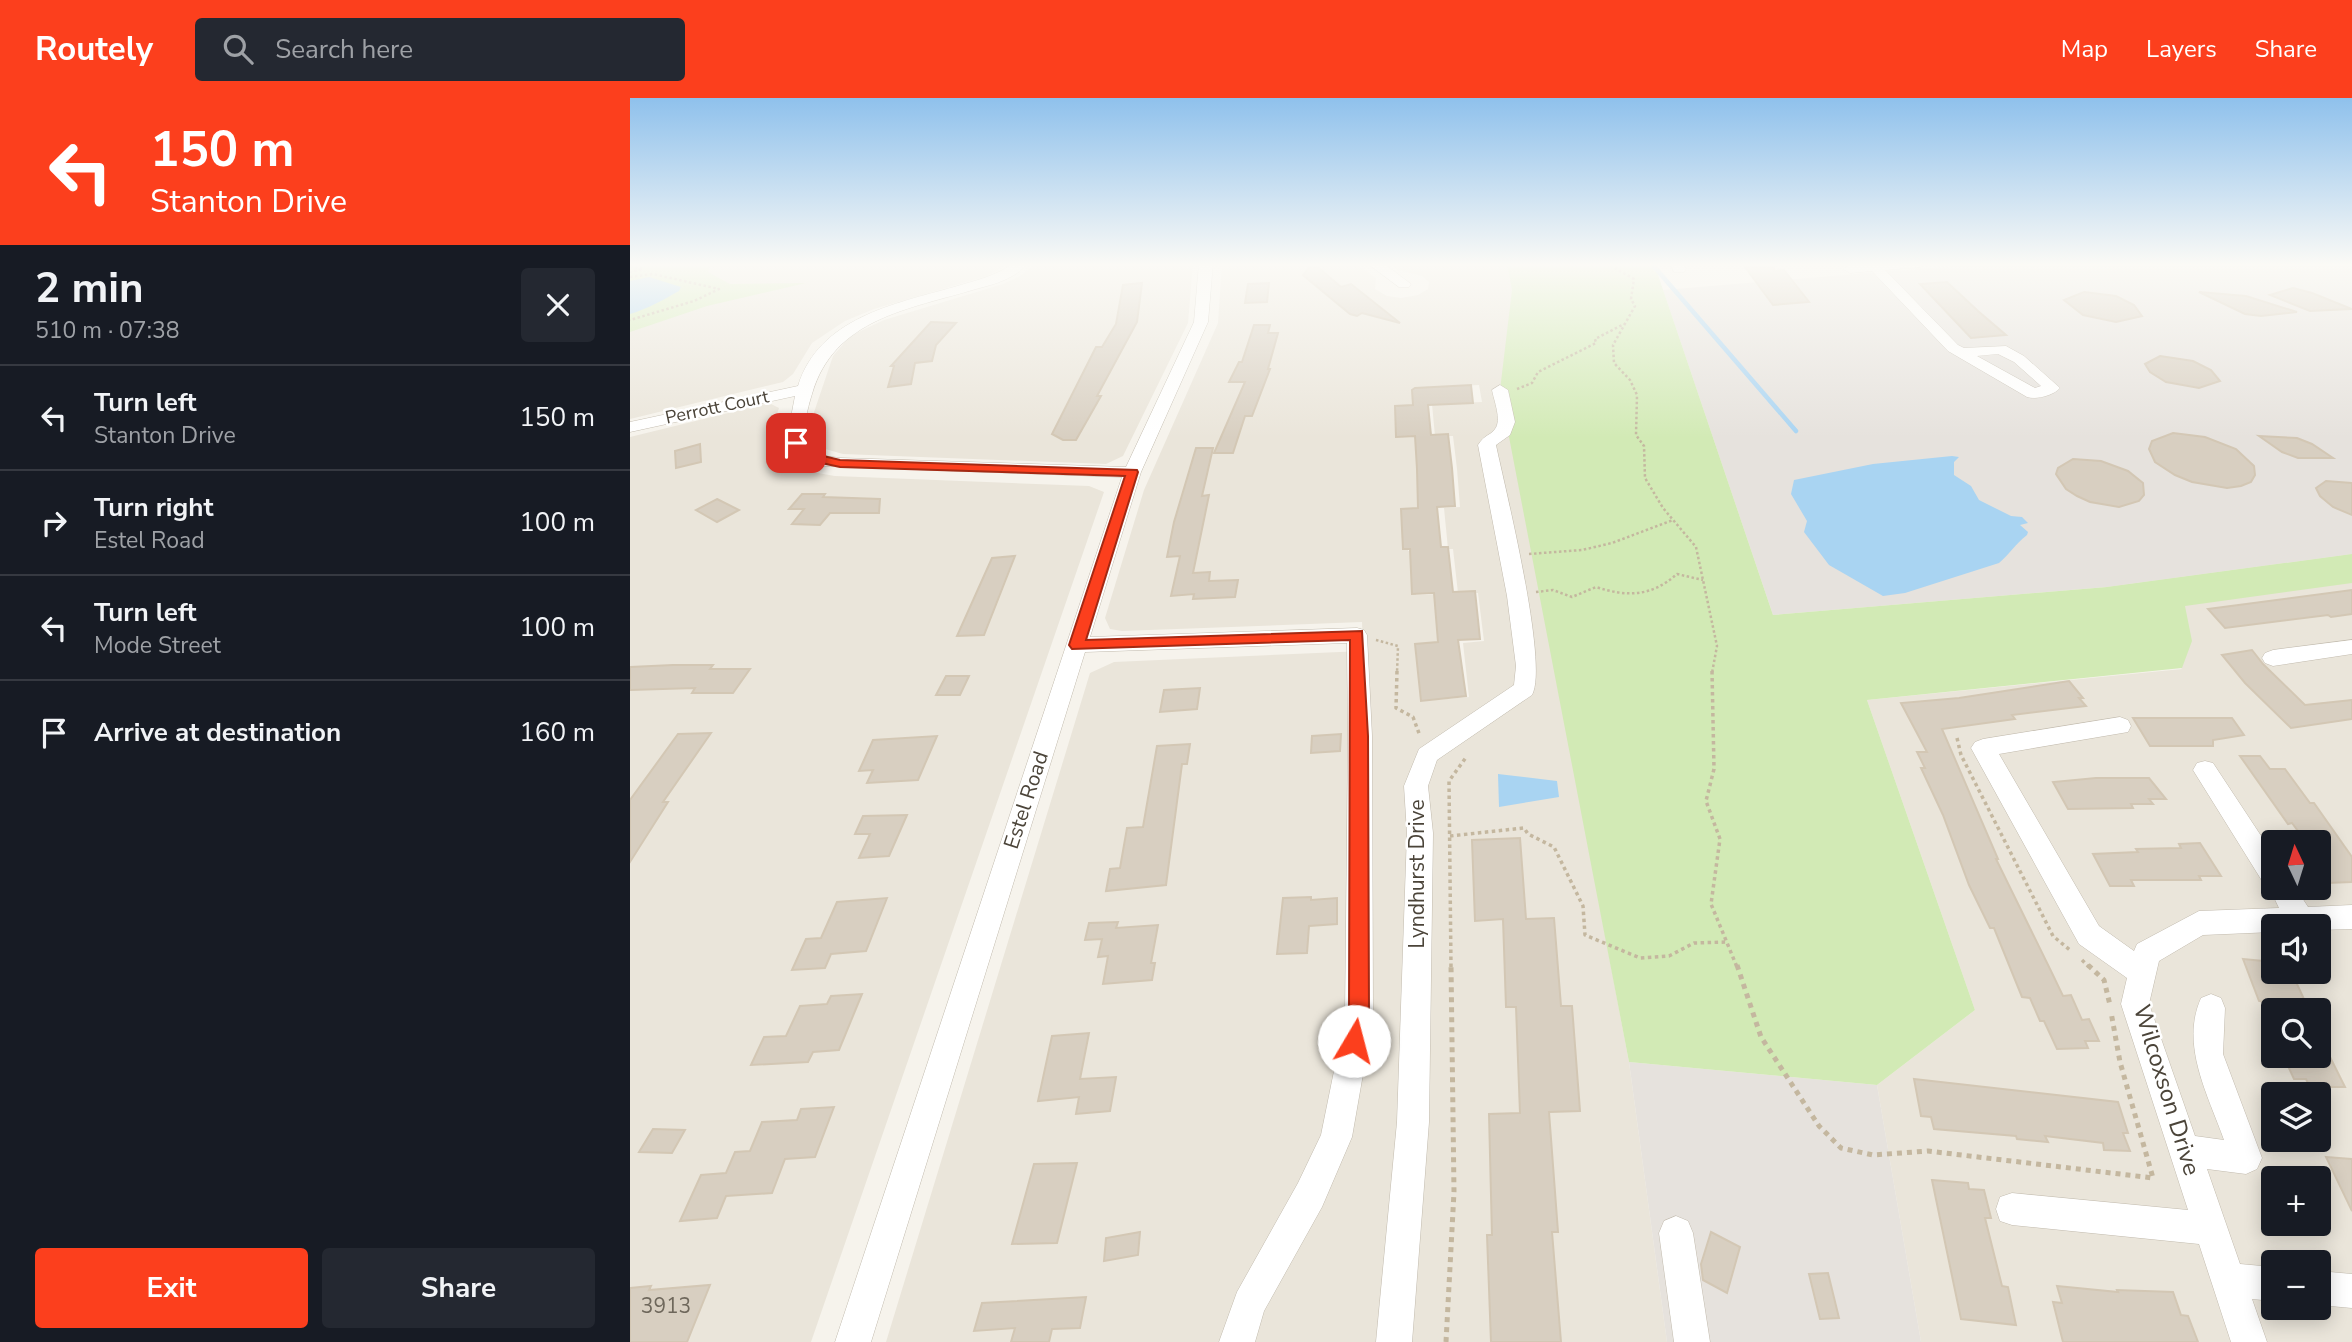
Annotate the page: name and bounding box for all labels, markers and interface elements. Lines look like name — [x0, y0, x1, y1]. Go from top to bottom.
search box — [195, 18, 685, 81]
text: Routely — [35, 27, 153, 72]
icon: search — [219, 30, 257, 68]
text: Search here — [275, 32, 413, 67]
text: Map — [2061, 33, 2108, 65]
text: Layers — [2146, 33, 2217, 65]
text: Share — [2255, 33, 2317, 65]
text: 150 m — [150, 116, 294, 183]
icon: left — [35, 126, 126, 217]
text: Stanton Drive — [150, 180, 347, 223]
text: 2 min — [35, 260, 144, 317]
button: close — [521, 268, 595, 342]
text: 510 m · 07:38 — [35, 315, 180, 346]
street label: Perrott Court — [663, 384, 772, 430]
text: Turn left — [94, 385, 197, 420]
icon: left — [35, 399, 73, 437]
text: 150 m — [519, 400, 595, 435]
pin — [766, 413, 826, 473]
text: Stanton Drive — [94, 420, 236, 451]
icon: arrive — [777, 424, 815, 462]
text: Turn right — [94, 490, 213, 525]
icon: right — [35, 504, 73, 542]
text: 100 m — [519, 505, 595, 540]
text: Estel Road — [94, 525, 205, 556]
text: Turn left — [94, 595, 197, 630]
icon: left — [35, 609, 73, 647]
text: 100 m — [519, 610, 595, 645]
text: Mode Street — [94, 630, 221, 661]
icon: arrive — [35, 714, 73, 752]
text: Arrive at destination — [94, 715, 341, 750]
text: 160 m — [519, 715, 595, 750]
street label: Estel Road — [997, 748, 1055, 852]
street label: Lyndhurst Drive — [1403, 799, 1431, 949]
north arrow — [2261, 830, 2331, 900]
map controls — [2261, 830, 2331, 1320]
button: sound — [2261, 914, 2331, 984]
button: search — [2261, 998, 2331, 1068]
street label: Wilcoxson Drive — [2126, 1001, 2208, 1179]
position arrow — [1317, 1004, 1391, 1078]
button: layers — [2261, 1082, 2331, 1152]
button: + — [2261, 1166, 2331, 1236]
button: Exit — [35, 1248, 308, 1328]
button: Share — [322, 1248, 595, 1328]
button: − — [2261, 1250, 2331, 1320]
house number: 3913 — [641, 1292, 691, 1320]

